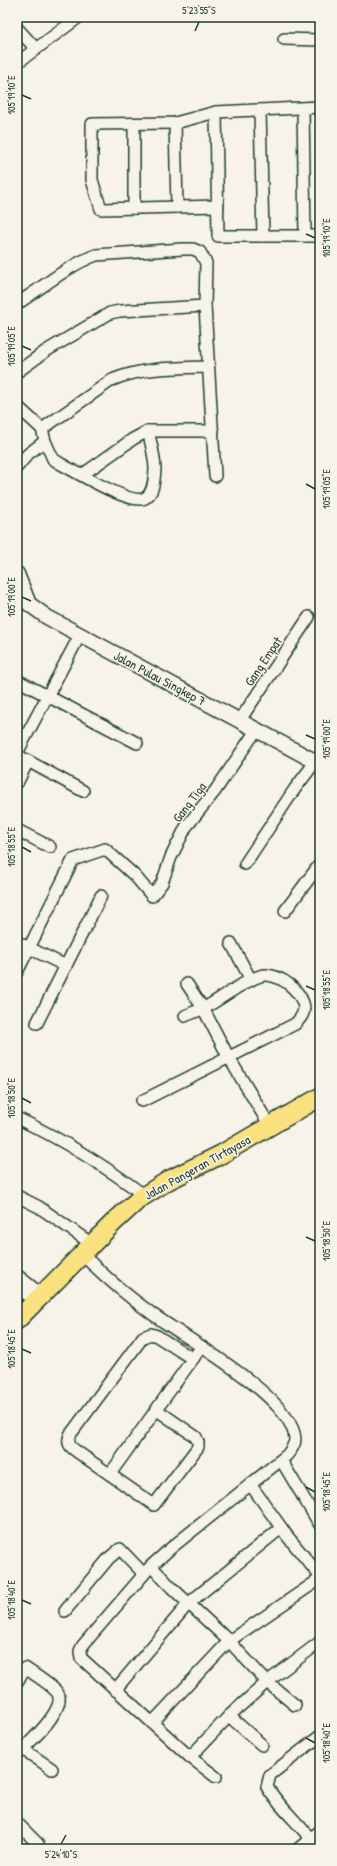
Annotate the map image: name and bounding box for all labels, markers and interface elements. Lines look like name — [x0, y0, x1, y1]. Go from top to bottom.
text: 5°23'55"S — [182, 4, 216, 17]
text: 105°19'10"E — [5, 75, 18, 115]
text: 105°19'10"E — [320, 218, 333, 258]
text: 105°19'05"E — [5, 326, 18, 366]
text: 105°19'05"E — [320, 469, 333, 509]
text: 105°19'00"E — [5, 576, 18, 617]
street label: Gang Empat — [240, 632, 286, 689]
street label: Jalan Pulau Singkep 7 — [111, 646, 209, 710]
text: 105°19'00"E — [320, 718, 333, 759]
street label: Gang Tiga — [168, 778, 210, 826]
text: 105°18'55"E — [5, 826, 18, 867]
text: 105°18'55"E — [320, 969, 333, 1010]
text: 105°18'50"E — [5, 1077, 18, 1118]
street label: Jalan Pangeran Tirtayasa — [141, 1130, 253, 1204]
text: 105°18'50"E — [320, 1220, 333, 1261]
text: 105°18'45"E — [5, 1329, 18, 1369]
text: 105°18'45"E — [320, 1472, 333, 1512]
text: 105°18'40"E — [5, 1579, 18, 1620]
text: 105°18'40"E — [320, 1722, 333, 1763]
text: 5°24'10"S — [45, 1848, 78, 1861]

